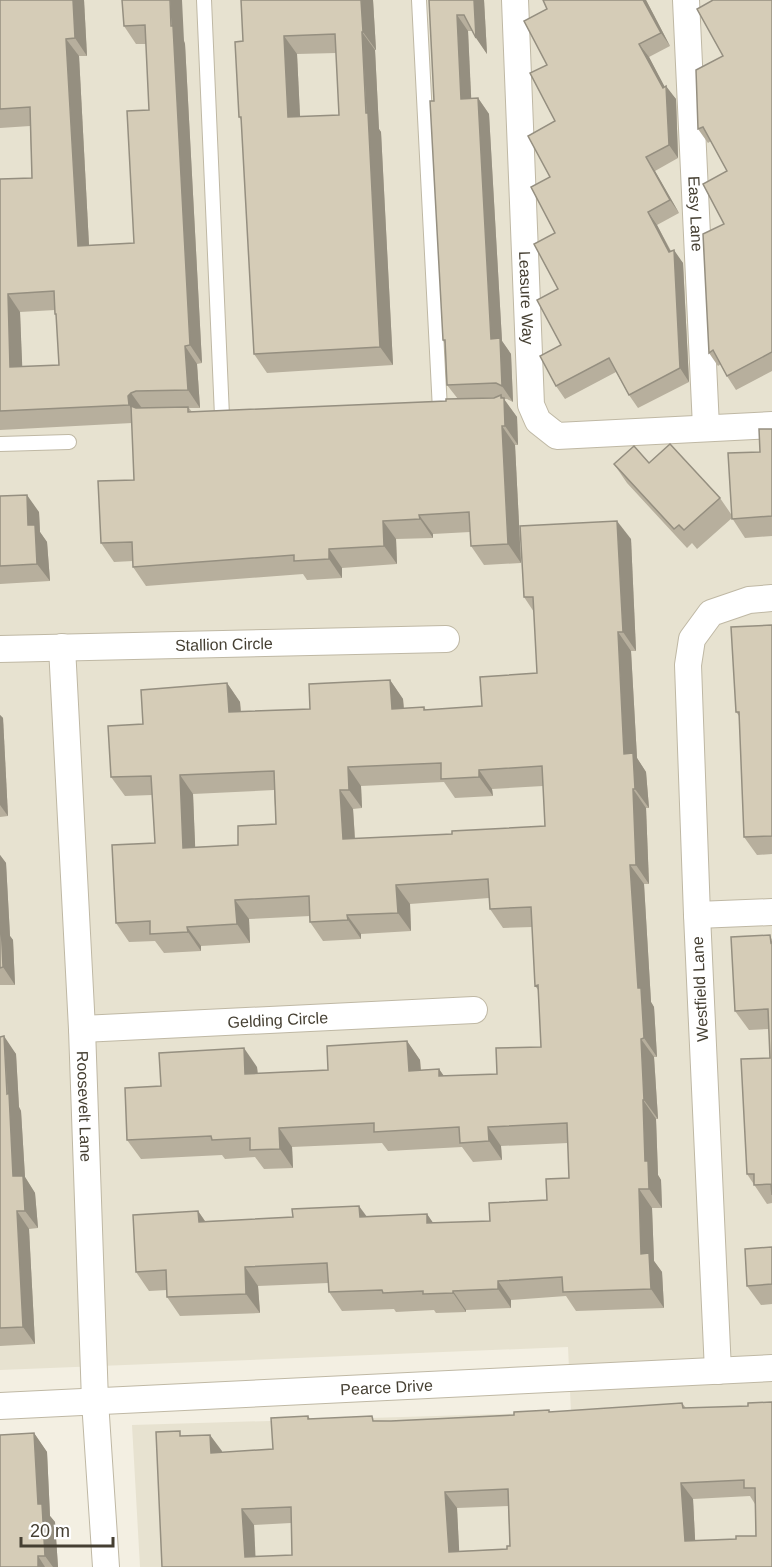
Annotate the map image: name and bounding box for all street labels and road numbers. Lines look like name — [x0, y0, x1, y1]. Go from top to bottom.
street label: Easy Lane — [686, 176, 706, 252]
street label: Leasure Way — [516, 251, 537, 345]
street label: Stallion Circle — [175, 634, 273, 654]
street label: Westfield Lane — [689, 936, 711, 1042]
street label: Gelding Circle — [227, 1009, 329, 1030]
street label: Roosevelt Lane — [74, 1051, 95, 1162]
street label: Pearce Drive — [340, 1376, 433, 1398]

